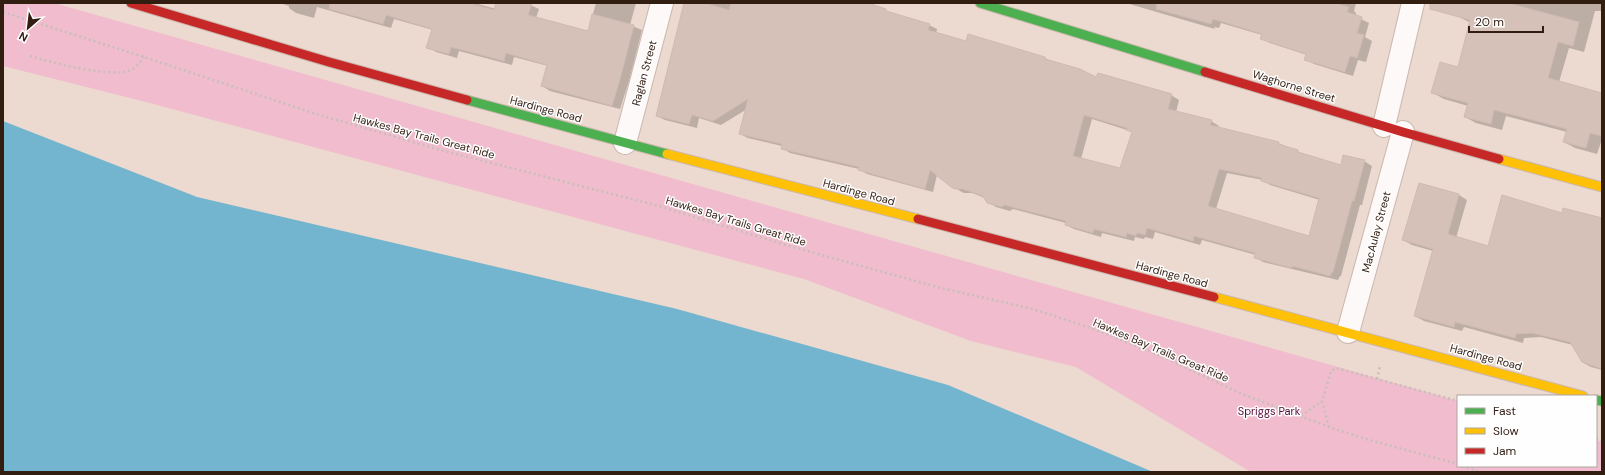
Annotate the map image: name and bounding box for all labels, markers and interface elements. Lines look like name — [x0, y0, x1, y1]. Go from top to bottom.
north arrow — [8, 8, 48, 48]
scale bar — [1469, 8, 1543, 34]
text: 20 m — [1475, 14, 1504, 30]
text: N — [16, 29, 30, 45]
street label: Raglan Street — [629, 39, 659, 107]
street label: Waghorne Street — [1251, 67, 1337, 105]
street label: Hardinge Road — [509, 93, 584, 125]
street label: Hawkes Bay Trails Great Ride — [352, 110, 496, 162]
street label: Hardinge Road — [822, 176, 897, 208]
street label: MacAulay Street — [1358, 190, 1394, 274]
street label: Hawkes Bay Trails Great Ride — [664, 193, 808, 249]
street label: Hardinge Road — [1135, 258, 1210, 290]
street label: Hawkes Bay Trails Great Ride — [1091, 315, 1231, 385]
street label: Hardinge Road — [1449, 341, 1524, 373]
legend — [1457, 395, 1597, 467]
text: Fast — [1493, 403, 1516, 419]
park label: Spriggs Park — [1238, 404, 1301, 418]
text: Slow — [1493, 423, 1519, 439]
text: Jam — [1493, 443, 1516, 459]

